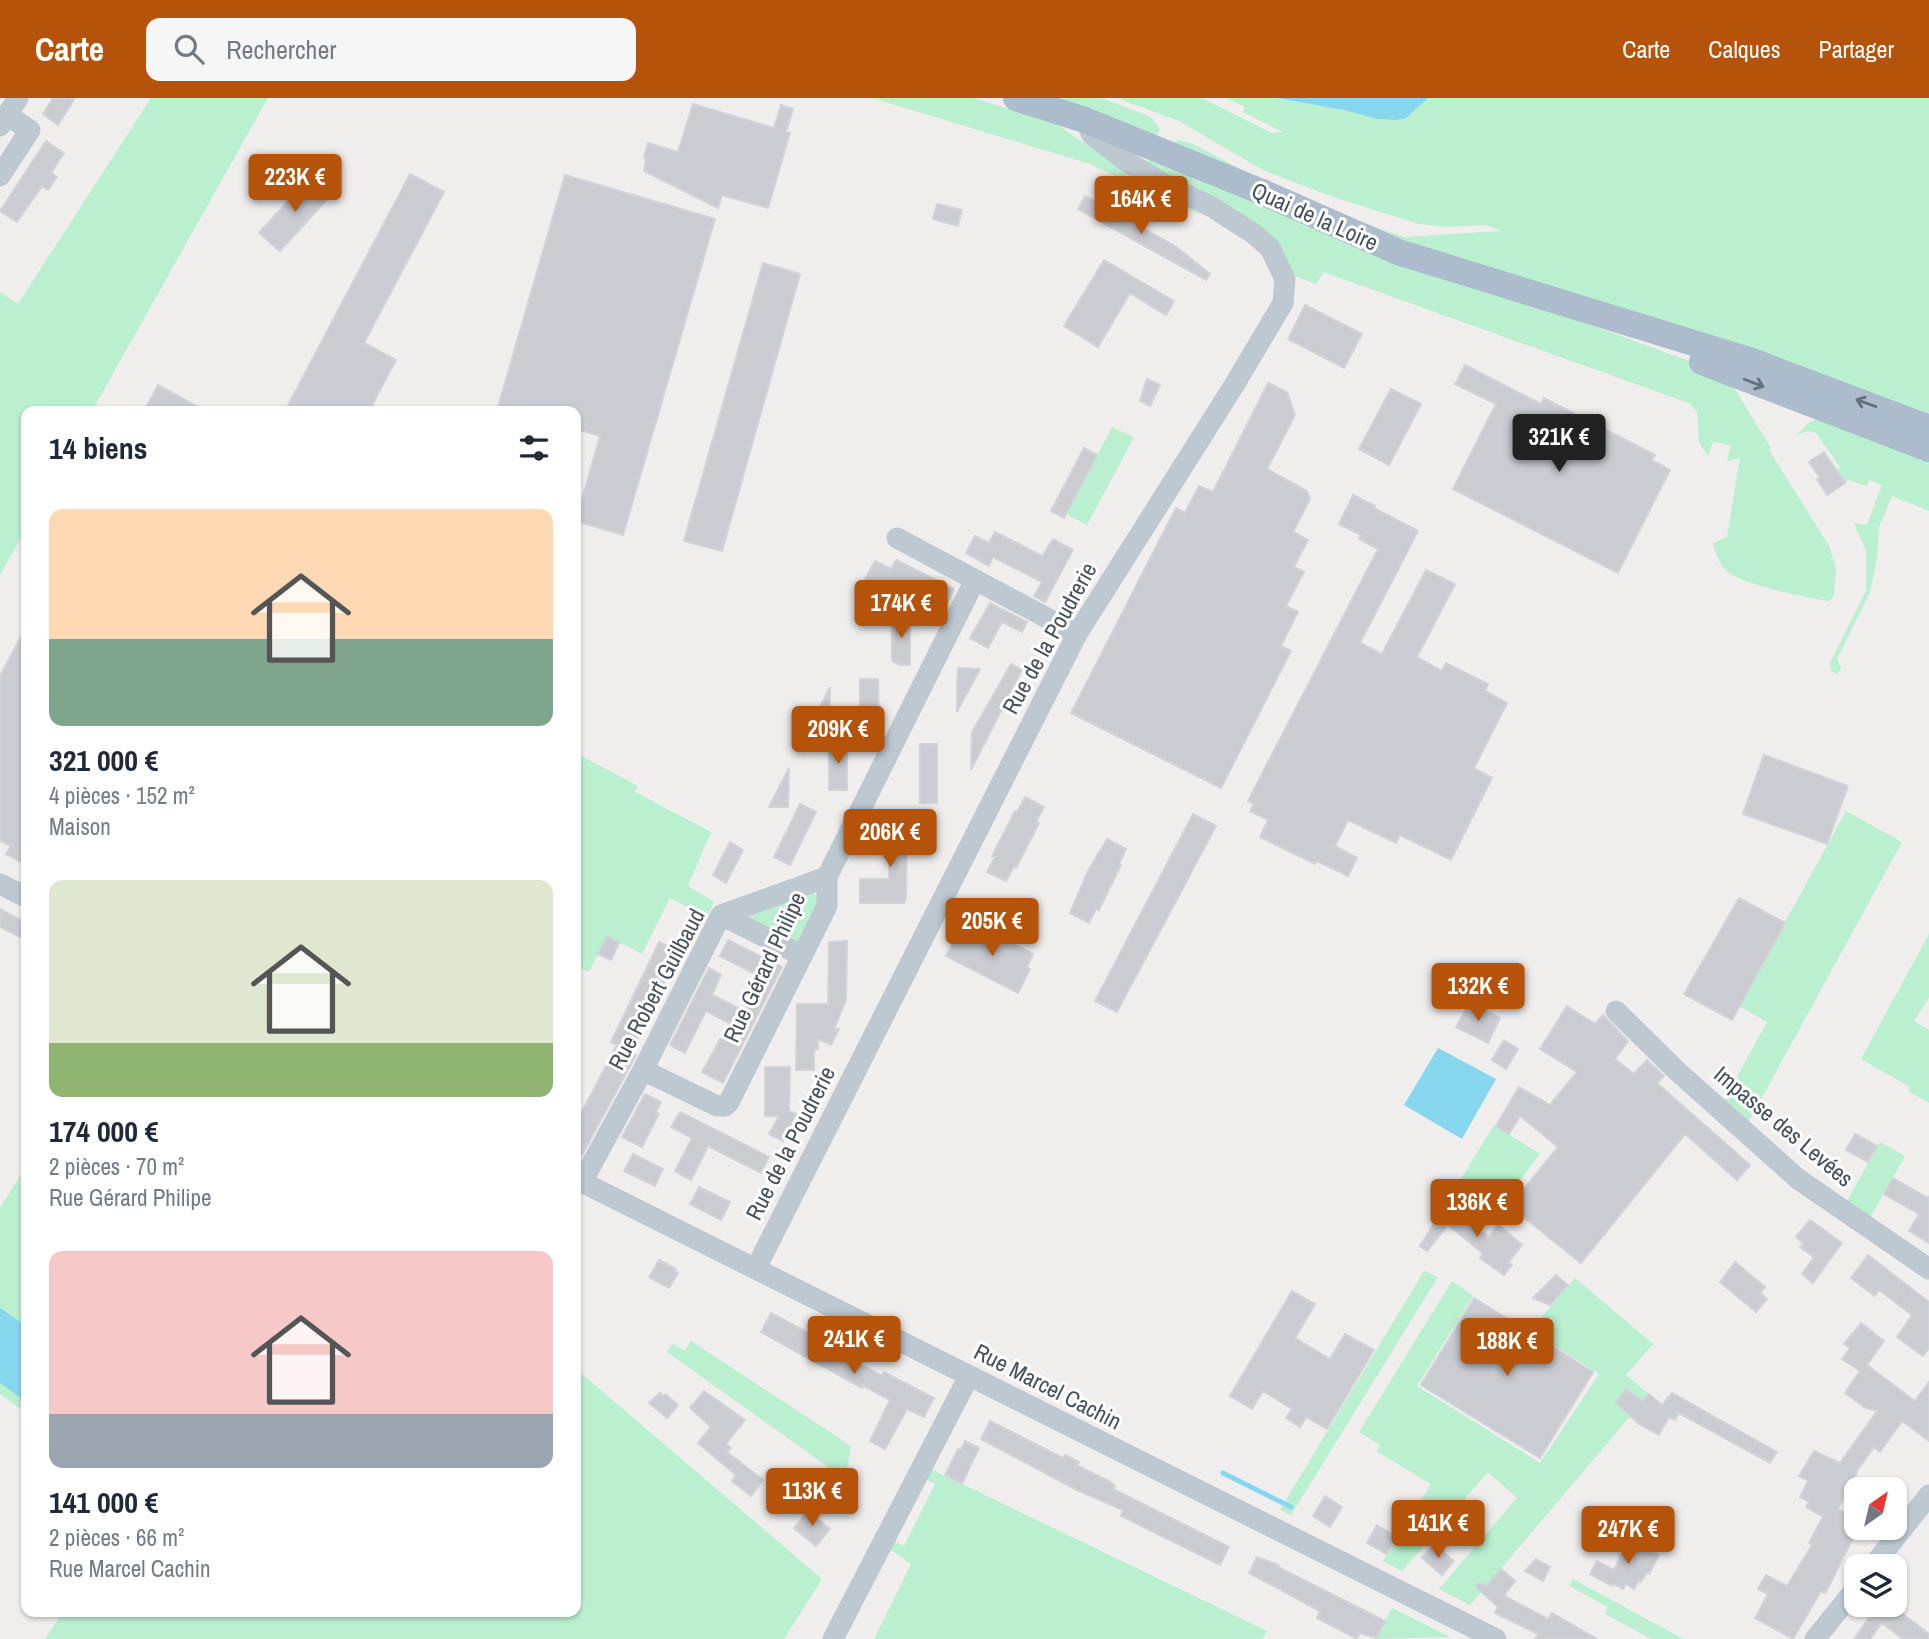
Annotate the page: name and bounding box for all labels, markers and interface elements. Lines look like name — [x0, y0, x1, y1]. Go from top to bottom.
search box — [146, 18, 636, 81]
text: Carte — [35, 27, 104, 71]
icon: search — [170, 30, 208, 68]
text: Rechercher — [226, 32, 336, 67]
text: Carte — [1622, 33, 1670, 65]
text: Calques — [1708, 33, 1781, 65]
text: Partager — [1819, 33, 1894, 65]
pin: 223K € — [238, 155, 352, 214]
text: 223K € — [265, 161, 325, 192]
street label: Quai de la Loire — [1247, 174, 1383, 258]
pin: 164K € — [1084, 176, 1198, 236]
text: 164K € — [1111, 183, 1171, 214]
one-way arrow — [1743, 377, 1765, 390]
one-way arrow — [1855, 395, 1877, 408]
pin: 321K € — [1502, 414, 1616, 474]
text: 321K € — [1529, 421, 1589, 452]
text: 14 biens — [49, 428, 147, 468]
icon: filters — [515, 429, 553, 467]
icon: home — [238, 555, 364, 681]
street label: Rue de la Poudrerie — [995, 557, 1103, 719]
pin: 174K € — [844, 580, 958, 640]
text: 174K € — [871, 587, 931, 618]
pin: 209K € — [781, 706, 895, 766]
text: 209K € — [808, 713, 868, 744]
text: 321 000 € — [49, 740, 158, 780]
text: 4 pièces · 152 m² — [49, 780, 195, 811]
pin: 206K € — [833, 810, 947, 869]
text: Maison — [49, 811, 111, 842]
text: 206K € — [860, 816, 920, 847]
street label: Rue Gérard Philipe — [716, 887, 812, 1047]
pin: 205K € — [935, 898, 1049, 958]
street label: Rue Robert Guilbaud — [600, 903, 712, 1075]
text: 205K € — [962, 905, 1022, 936]
icon: home — [238, 926, 364, 1052]
pin: 132K € — [1421, 964, 1535, 1023]
text: 132K € — [1448, 970, 1508, 1001]
street label: Impasse des Levées — [1708, 1059, 1860, 1193]
street label: Rue de la Poudrerie — [738, 1061, 842, 1225]
text: 174 000 € — [49, 1111, 158, 1151]
text: 2 pièces · 70 m² — [49, 1151, 184, 1182]
pin: 136K € — [1420, 1180, 1534, 1239]
text: Rue Gérard Philipe — [49, 1182, 212, 1213]
text: 136K € — [1447, 1186, 1507, 1217]
icon: home — [238, 1297, 364, 1423]
pin: 241K € — [797, 1316, 911, 1376]
pin: 188K € — [1450, 1318, 1564, 1378]
text: 241K € — [824, 1323, 884, 1354]
text: 188K € — [1477, 1325, 1537, 1356]
street label: Rue Marcel Cachin — [969, 1336, 1127, 1436]
pin: 113K € — [755, 1468, 869, 1528]
text: 113K € — [782, 1475, 842, 1506]
north arrow — [1844, 1477, 1908, 1540]
map controls — [1844, 1477, 1907, 1617]
text: 141 000 € — [49, 1482, 158, 1522]
pin: 141K € — [1381, 1500, 1495, 1560]
pin: 247K € — [1571, 1506, 1685, 1566]
text: 141K € — [1408, 1507, 1468, 1538]
text: 247K € — [1598, 1513, 1658, 1544]
text: 2 pièces · 66 m² — [49, 1522, 184, 1553]
text: Rue Marcel Cachin — [49, 1553, 210, 1584]
button: layers — [1844, 1554, 1907, 1617]

